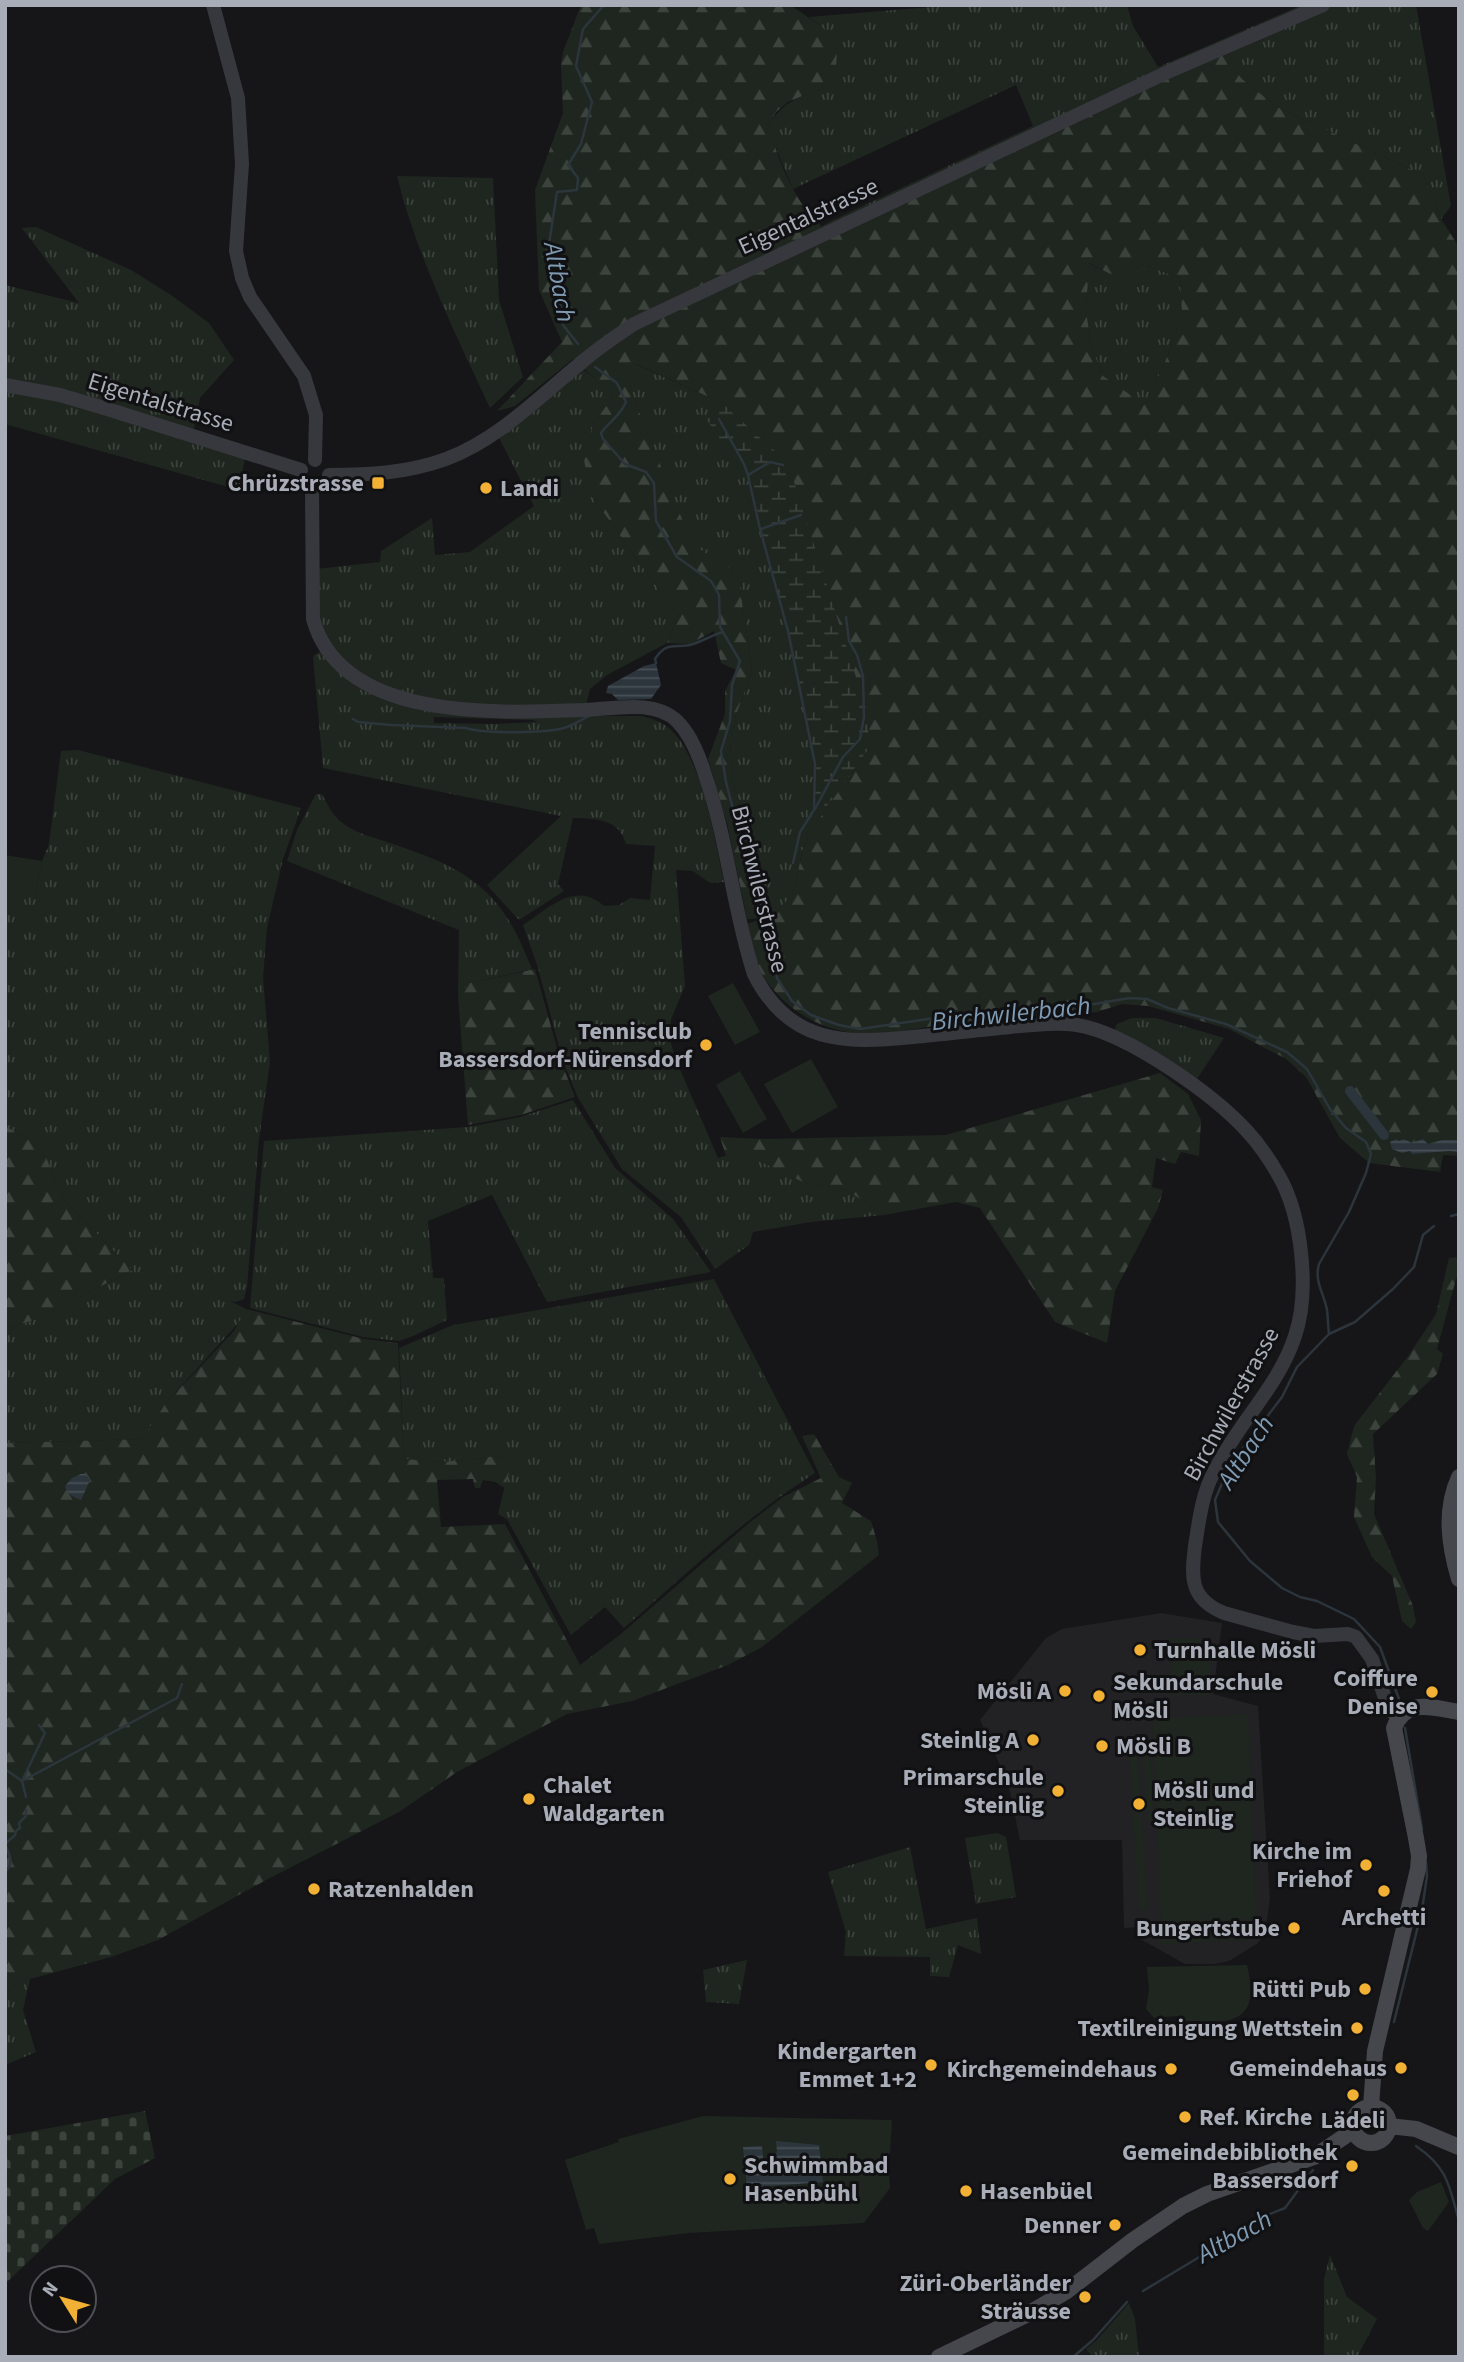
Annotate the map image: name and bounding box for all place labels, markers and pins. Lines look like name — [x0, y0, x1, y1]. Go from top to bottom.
place label: Chrüzstrasse — [228, 466, 364, 501]
place label: Landi — [500, 471, 559, 506]
marker: Chrüzstrasse — [370, 475, 386, 491]
marker: Landi — [478, 480, 494, 496]
place label: Tennisclub Bassersdorf-Nürensdorf — [438, 1014, 693, 1077]
marker: Tennisclub Bassersdorf-Nürensdorf — [698, 1037, 714, 1053]
place label: Turnhalle Mösli — [1154, 1633, 1316, 1668]
marker: Turnhalle Mösli — [1132, 1642, 1148, 1658]
place label: Coiffure Denise — [1333, 1661, 1418, 1724]
place label: Sekundarschule Mösli — [1113, 1665, 1283, 1728]
place label: Mösli A — [977, 1674, 1051, 1709]
marker: Mösli A — [1057, 1683, 1073, 1699]
marker: Coiffure Denise — [1424, 1684, 1440, 1700]
marker: Sekundarschule Mösli — [1091, 1688, 1107, 1704]
place label: Steinlig A — [920, 1723, 1019, 1758]
place label: Mösli B — [1116, 1729, 1191, 1764]
marker: Steinlig A — [1025, 1732, 1041, 1748]
marker: Mösli B — [1094, 1738, 1110, 1754]
place label: Primarschule Steinlig — [902, 1760, 1044, 1823]
place label: Chalet Waldgarten — [543, 1768, 665, 1831]
place label: Mösli und Steinlig — [1153, 1773, 1255, 1836]
marker: Primarschule Steinlig — [1050, 1783, 1066, 1799]
marker: Chalet Waldgarten — [521, 1791, 537, 1807]
marker: Mösli und Steinlig — [1131, 1796, 1147, 1812]
place label: Kirche im Friehof — [1252, 1834, 1353, 1897]
marker: Kirche im Friehof — [1358, 1857, 1374, 1873]
place label: Ratzenhalden — [328, 1872, 474, 1907]
marker: Ratzenhalden — [306, 1881, 322, 1897]
marker: Archetti — [1376, 1883, 1392, 1899]
place label: Archetti — [1341, 1900, 1426, 1935]
place label: Bungertstube — [1136, 1911, 1280, 1946]
marker: Bungertstube — [1286, 1920, 1302, 1936]
place label: Rütti Pub — [1252, 1972, 1351, 2007]
marker: Rütti Pub — [1357, 1981, 1373, 1997]
place label: Textilreinigung Wettstein — [1078, 2011, 1343, 2046]
marker: Textilreinigung Wettstein — [1349, 2020, 1365, 2036]
place label: Kindergarten Emmet 1+2 — [777, 2034, 917, 2097]
place label: Gemeindehaus — [1229, 2051, 1387, 2086]
place label: Kirchgemeindehaus — [946, 2052, 1157, 2087]
marker: Kindergarten Emmet 1+2 — [923, 2057, 939, 2073]
marker: Gemeindehaus — [1393, 2060, 1409, 2076]
marker: Kirchgemeindehaus — [1163, 2061, 1179, 2077]
marker: Lädeli — [1345, 2087, 1361, 2103]
place label: Ref. Kirche — [1199, 2100, 1312, 2135]
place label: Lädeli — [1321, 2103, 1385, 2138]
marker: Ref. Kirche — [1177, 2109, 1193, 2125]
place label: Gemeindebibliothek Bassersdorf — [1122, 2135, 1339, 2198]
place label: Schwimmbad Hasenbühl — [744, 2148, 889, 2211]
marker: Gemeindebibliothek Bassersdorf — [1344, 2158, 1360, 2174]
marker: Schwimmbad Hasenbühl — [722, 2171, 738, 2187]
place label: Hasenbüel — [980, 2174, 1092, 2209]
marker: Hasenbüel — [958, 2183, 974, 2199]
place label: Denner — [1024, 2208, 1101, 2243]
marker: Denner — [1107, 2217, 1123, 2233]
place label: Züri-Oberländer Sträusse — [899, 2266, 1071, 2329]
marker: Züri-Oberländer Sträusse — [1077, 2289, 1093, 2305]

